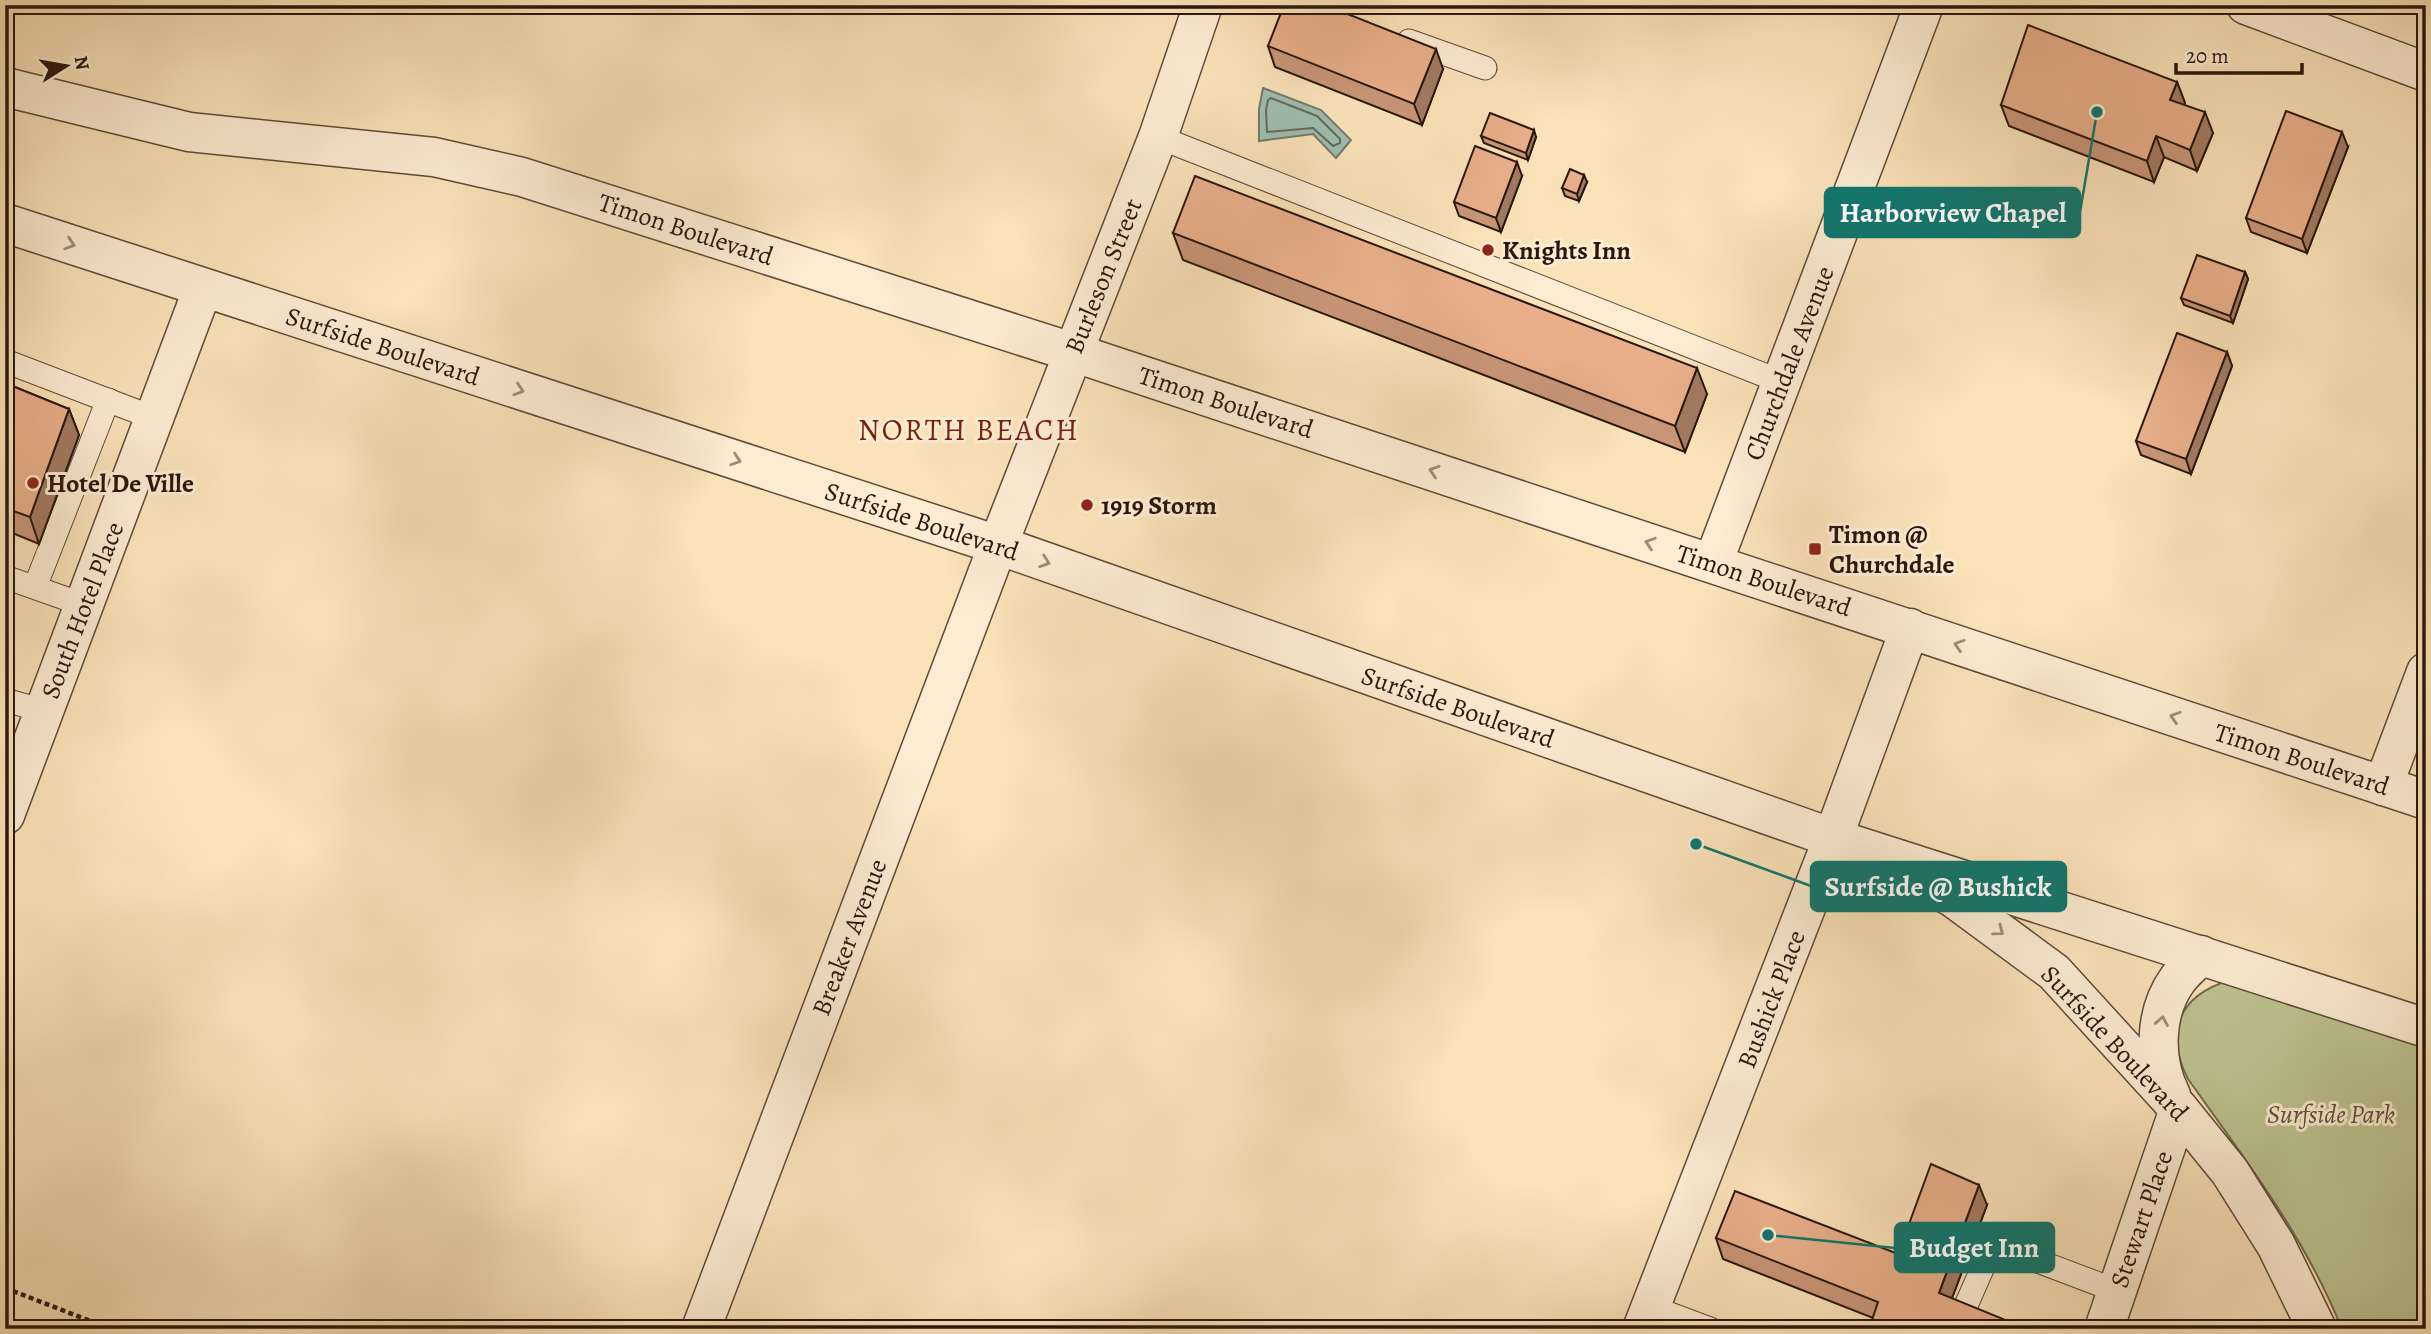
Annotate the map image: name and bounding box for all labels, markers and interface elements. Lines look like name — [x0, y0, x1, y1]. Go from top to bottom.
north arrow — [32, 32, 102, 102]
scale bar — [2176, 32, 2302, 76]
text: 20 m — [2186, 42, 2229, 70]
text: N — [68, 54, 96, 72]
street label: Timon Boulevard — [594, 185, 778, 274]
callout: Harborview Chapel — [1825, 188, 2080, 237]
street label: Burleson Street — [1056, 193, 1151, 359]
text: Harborview Chapel — [1840, 194, 2067, 232]
place label: Knights Inn — [1502, 233, 1631, 268]
one-way arrow — [63, 236, 76, 250]
marker: Knights Inn — [1480, 242, 1496, 258]
street label: Churchdale Avenue — [1736, 261, 1843, 465]
street label: Surfside Boulevard — [281, 299, 484, 394]
street label: Timon Boulevard — [1134, 358, 1318, 447]
one-way arrow — [513, 382, 525, 397]
district label: NORTH BEACH — [858, 410, 1080, 450]
one-way arrow — [729, 452, 741, 467]
one-way arrow — [1428, 465, 1441, 479]
place label: Hotel De Ville — [47, 466, 194, 501]
street label: Surfside Boulevard — [820, 474, 1023, 569]
marker: Hotel De Ville — [25, 475, 41, 491]
place label: 1919 Storm — [1101, 488, 1217, 523]
marker: 1919 Storm — [1079, 497, 1095, 513]
street label: South Hotel Place — [33, 517, 132, 704]
place label: Timon @ Churchdale — [1829, 517, 1954, 582]
one-way arrow — [1644, 536, 1656, 551]
street label: Timon Boulevard — [1672, 536, 1856, 625]
marker: Timon @ Churchdale — [1807, 541, 1823, 557]
one-way arrow — [1038, 554, 1051, 568]
one-way arrow — [1953, 639, 1966, 653]
street label: Surfside Boulevard — [1357, 658, 1559, 757]
one-way arrow — [2169, 711, 2182, 725]
street label: Timon Boulevard — [2210, 715, 2394, 804]
street label: Breaker Avenue — [804, 854, 895, 1021]
callout: Surfside @ Bushick — [1811, 862, 2066, 911]
text: Surfside @ Bushick — [1825, 868, 2052, 906]
one-way arrow — [1991, 923, 2004, 936]
street label: Bushick Place — [1729, 925, 1814, 1073]
street label: Surfside Boulevard — [2033, 957, 2196, 1129]
one-way arrow — [2153, 1015, 2168, 1027]
park label: Surfside Park — [2267, 1097, 2395, 1132]
street label: Stewart Place — [2102, 1146, 2181, 1292]
callout: Budget Inn — [1895, 1223, 2054, 1272]
text: Budget Inn — [1909, 1229, 2040, 1267]

